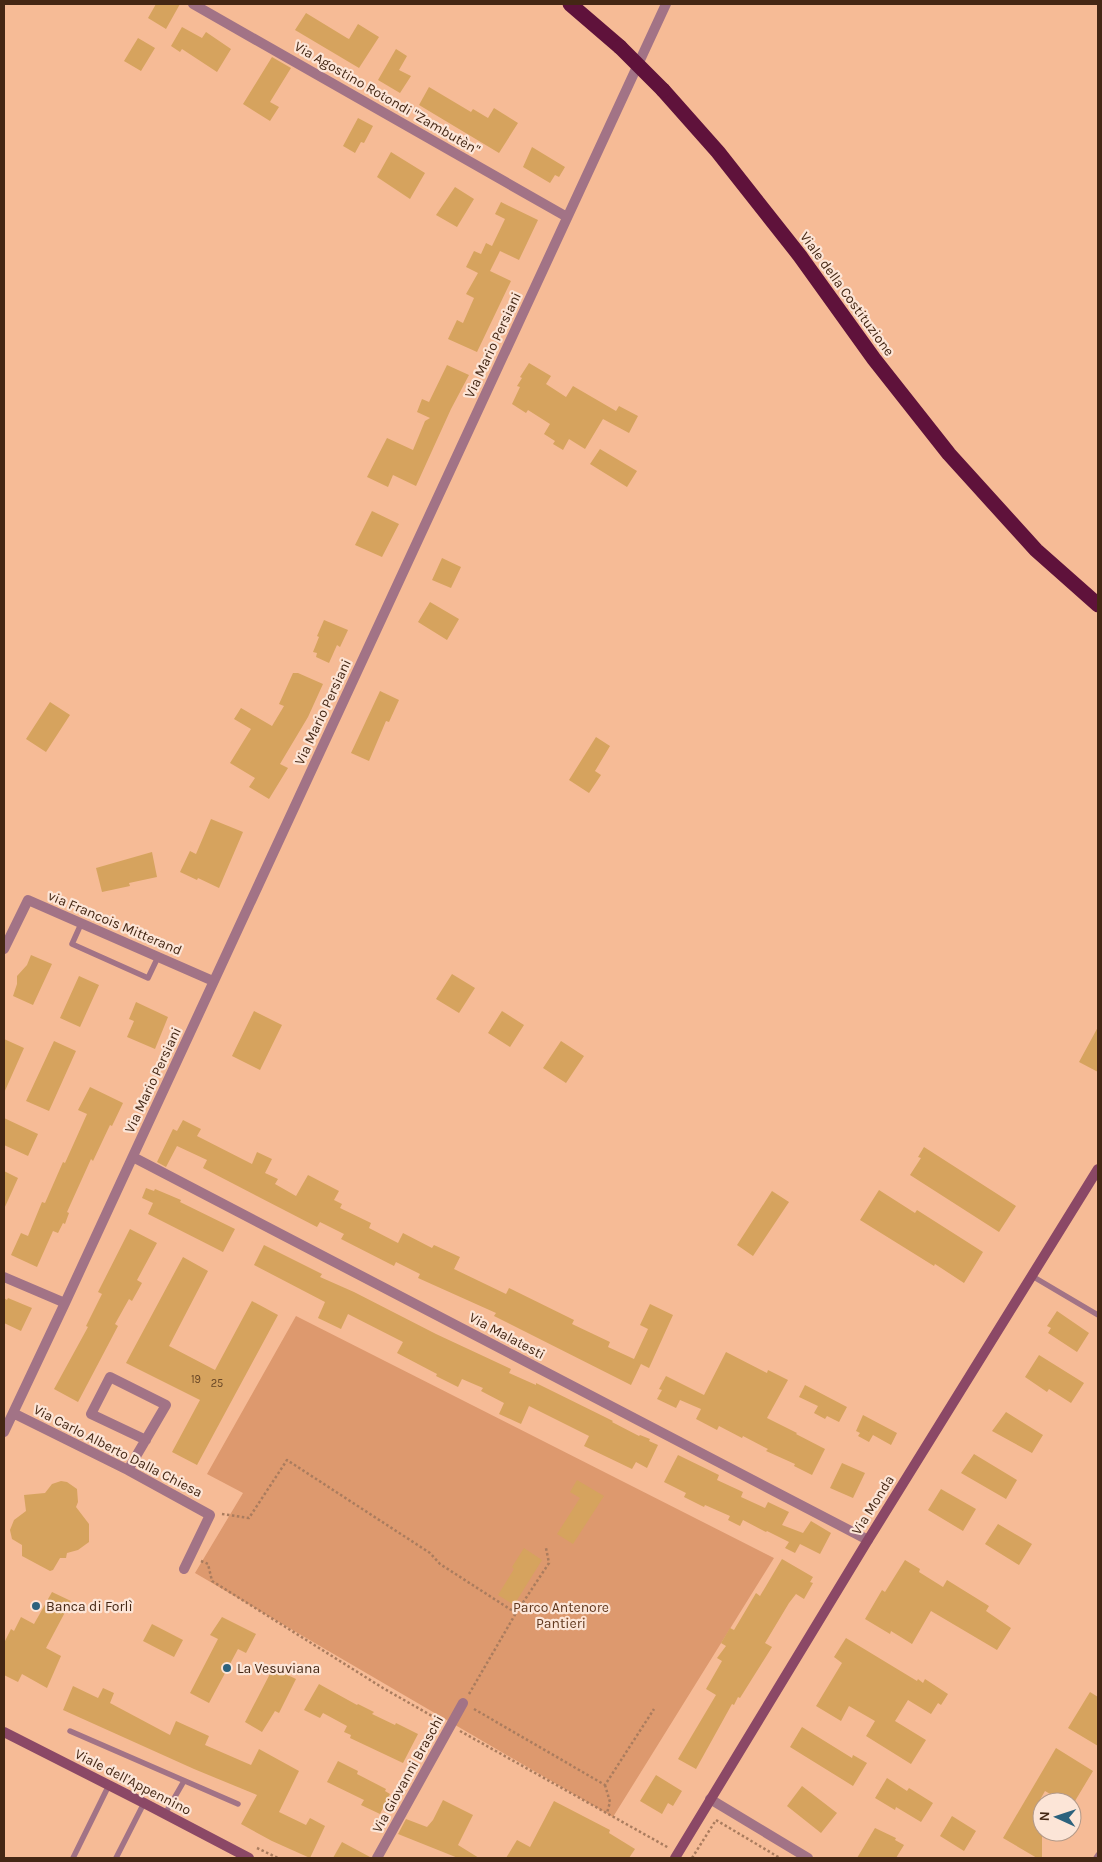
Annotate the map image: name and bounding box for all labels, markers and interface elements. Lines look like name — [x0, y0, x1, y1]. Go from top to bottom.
street label: Via Agostino Rotondi "Zambutèn" — [291, 38, 483, 158]
street label: Viale della Costituzione — [796, 229, 898, 359]
street label: Via Mario Persiani — [461, 289, 525, 401]
street label: Via Mario Persiani — [291, 656, 355, 768]
street label: via Francois Mitterand — [46, 887, 184, 959]
street label: Via Mario Persiani — [121, 1024, 185, 1136]
street label: Via Malatesti — [466, 1309, 548, 1363]
house number: 19 — [191, 1373, 201, 1386]
house number: 25 — [211, 1377, 223, 1390]
street label: Via Carlo Alberto Dalla Chiesa — [31, 1401, 205, 1501]
street label: Via Monda — [848, 1472, 898, 1538]
place label: Banca di Forlì — [46, 1598, 133, 1615]
park label: Parco Antenore Pantieri — [513, 1599, 609, 1632]
marker: Banca di Forlì — [30, 1600, 42, 1612]
place label: La Vesuviana — [237, 1660, 320, 1677]
marker: La Vesuviana — [221, 1662, 233, 1674]
street label: Via Giovanni Braschi — [369, 1712, 447, 1836]
street label: Viale dell'Appennino — [72, 1745, 194, 1819]
north arrow — [1032, 1792, 1082, 1842]
text: N — [1036, 1811, 1053, 1822]

